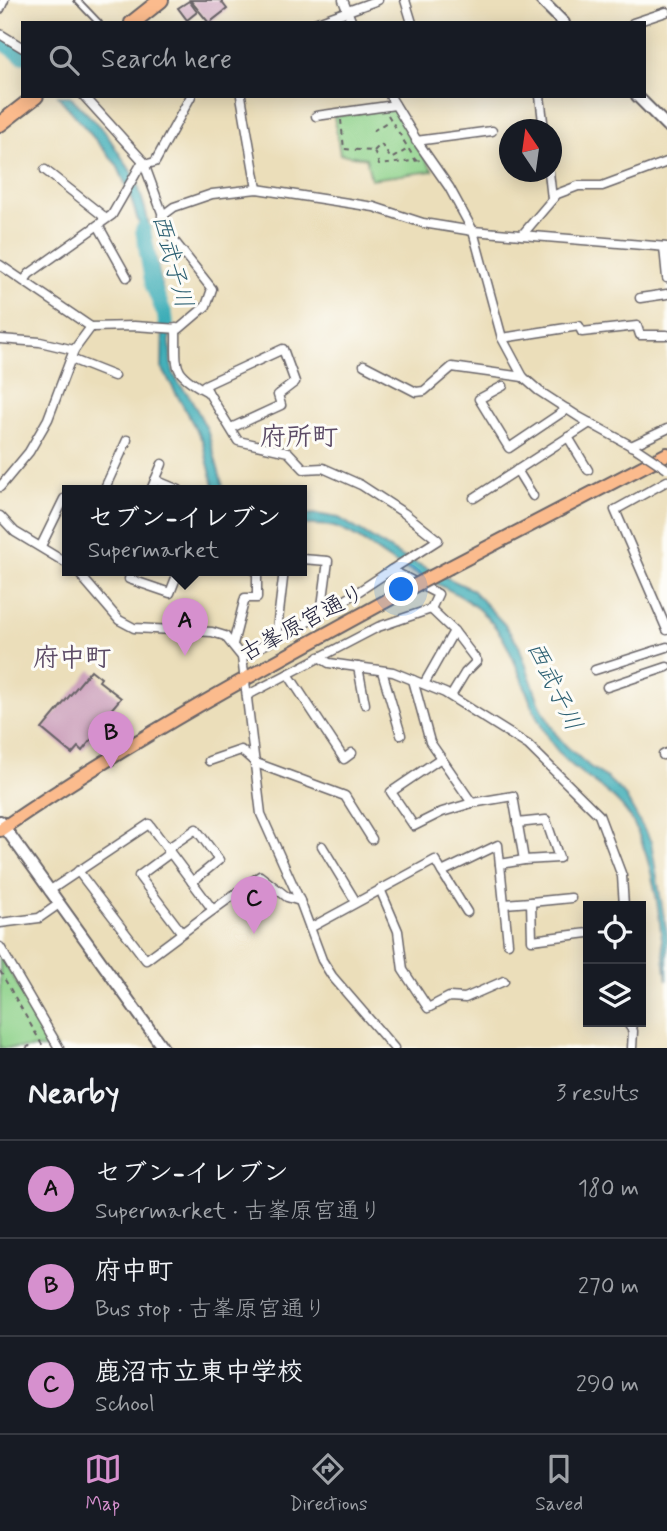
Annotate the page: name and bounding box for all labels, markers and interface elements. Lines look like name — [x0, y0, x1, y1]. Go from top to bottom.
search box — [21, 21, 646, 98]
icon: search — [45, 41, 83, 79]
text: Search here — [101, 43, 232, 77]
north arrow — [499, 119, 562, 182]
water label: 西武子川 — [144, 211, 199, 312]
district label: 府所町 — [260, 421, 338, 455]
popup — [62, 485, 307, 576]
text: セブン-イレブン — [88, 502, 281, 536]
text: Supermarket — [88, 536, 219, 566]
your location — [384, 572, 418, 606]
street label: 古峯原宮通り — [235, 578, 371, 669]
pin: A — [162, 598, 208, 656]
water label: 西武子川 — [519, 637, 589, 737]
district label: 府中町 — [33, 642, 111, 676]
pin: B — [88, 711, 134, 769]
pin: C — [231, 876, 277, 934]
map controls — [583, 901, 646, 1027]
button: locate — [583, 901, 646, 964]
button: layers — [583, 964, 646, 1027]
text: Nearby — [28, 1074, 119, 1113]
text: 3 results — [556, 1079, 639, 1109]
text: セブン-イレブン — [95, 1157, 289, 1191]
text: A — [43, 1174, 59, 1204]
text: 180 m — [578, 1174, 639, 1204]
text: Supermarket · 古峯原宮通り — [95, 1197, 382, 1227]
text: 府中町 — [95, 1255, 173, 1289]
text: B — [44, 1272, 58, 1302]
text: 270 m — [578, 1272, 639, 1302]
text: Bus stop · 古峯原宮通り — [95, 1295, 327, 1325]
text: 鹿沼市立東中学校 — [95, 1356, 303, 1390]
text: C — [43, 1370, 59, 1400]
text: 290 m — [576, 1370, 639, 1400]
text: School — [95, 1390, 155, 1420]
tab: Map — [84, 1450, 122, 1517]
tab: Directions — [289, 1450, 368, 1517]
tab: Saved — [535, 1450, 583, 1517]

